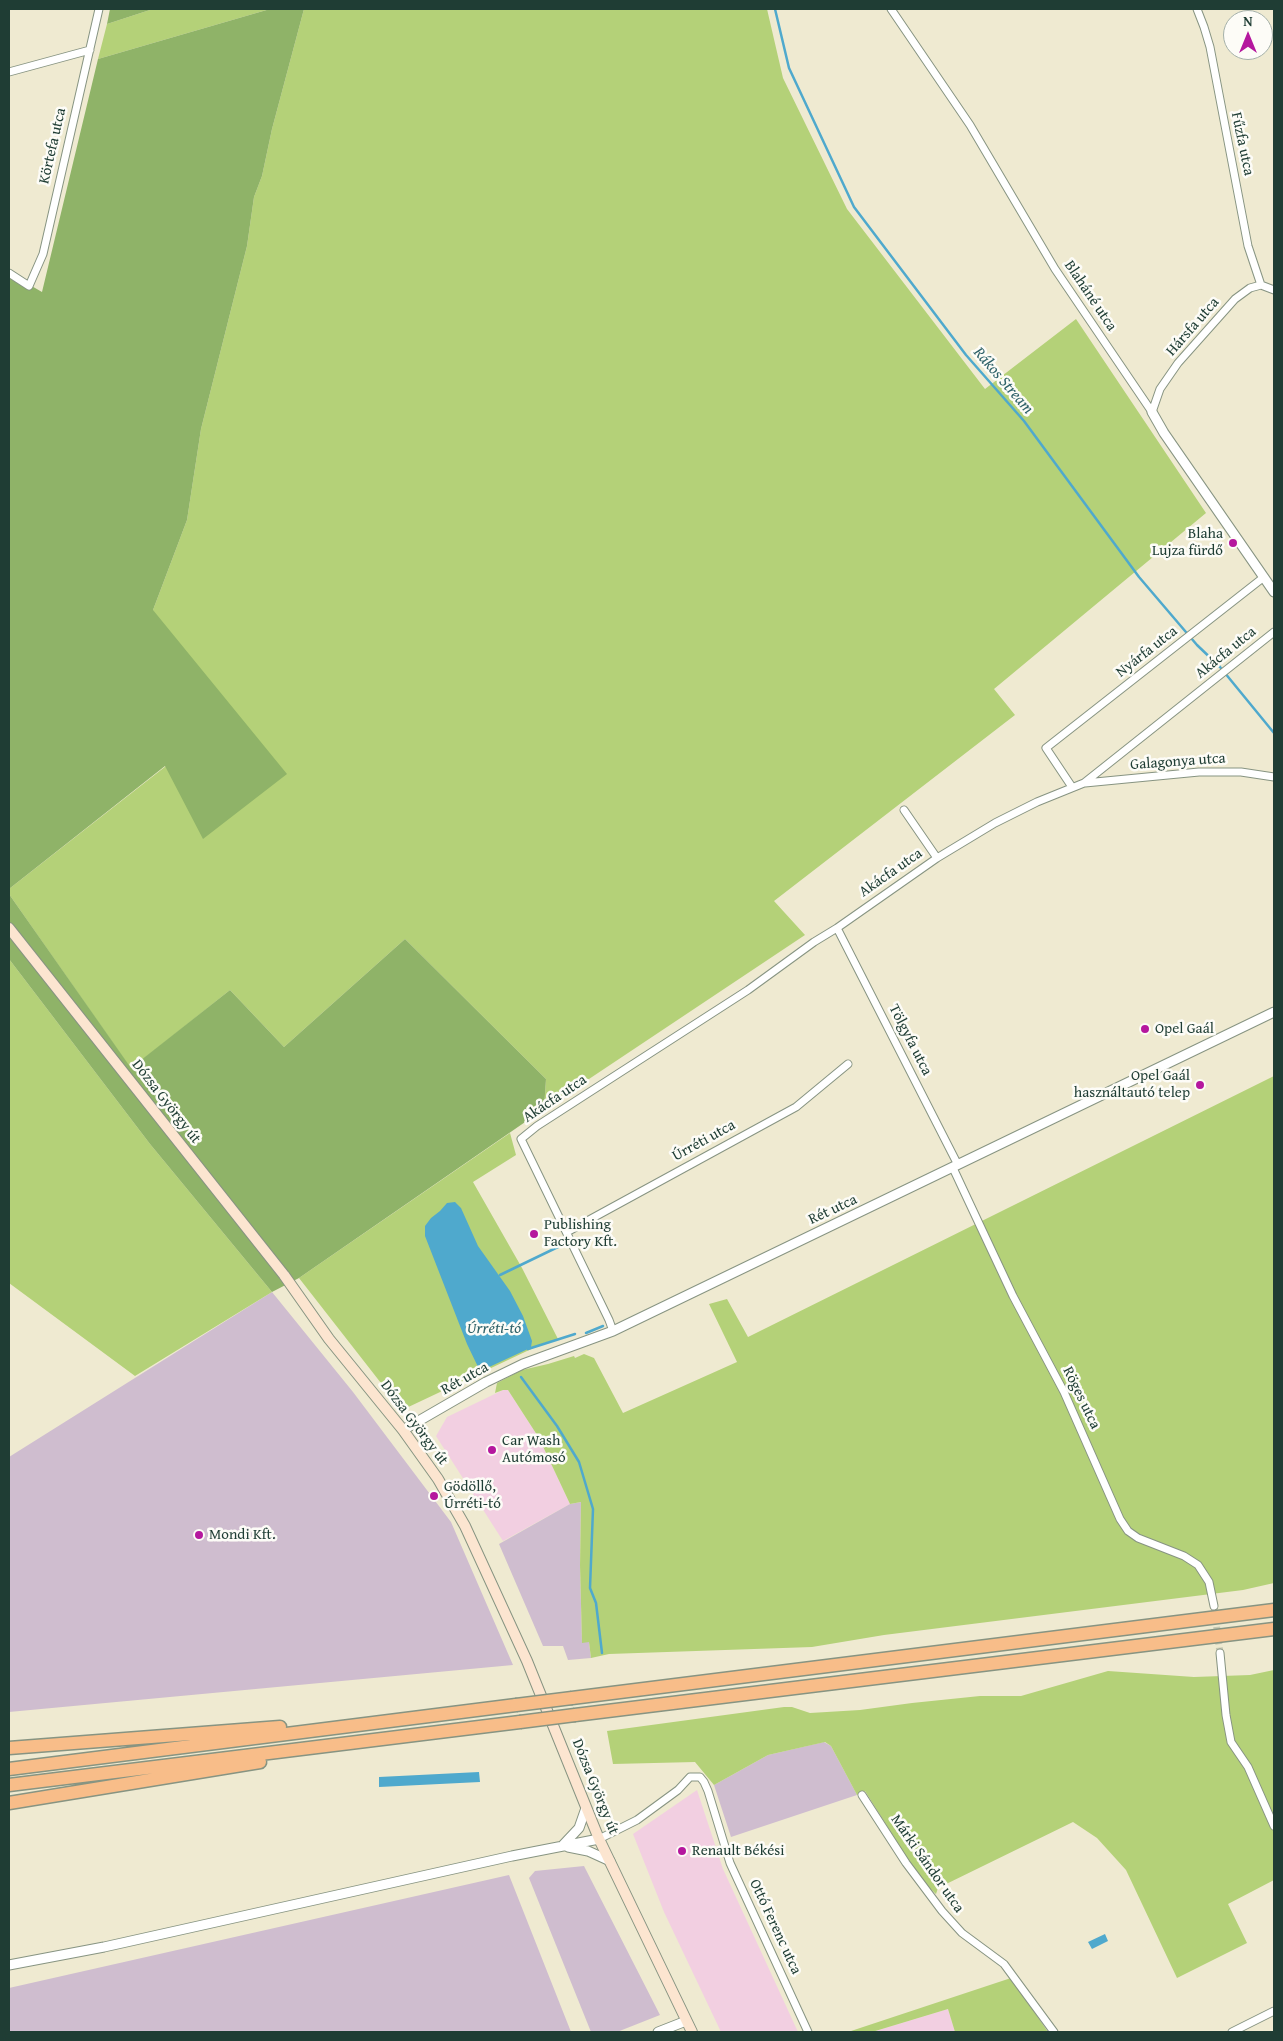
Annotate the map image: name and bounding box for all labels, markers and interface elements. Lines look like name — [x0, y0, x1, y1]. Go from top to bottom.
north arrow — [1223, 10, 1273, 60]
text: N — [1243, 11, 1253, 31]
street label: Körtefa utca — [36, 106, 70, 186]
street label: Fűzfa utca — [1227, 111, 1257, 177]
street label: Blaháné utca — [1060, 257, 1120, 335]
street label: Hársfa utca — [1163, 294, 1223, 360]
water label: Rákos Stream — [969, 344, 1037, 418]
place label: Blaha Lujza fürdő — [1152, 525, 1223, 560]
marker: Blaha Lujza fürdő — [1227, 537, 1239, 549]
street label: Nyárfa utca — [1113, 622, 1181, 682]
street label: Akácfa utca — [1192, 623, 1260, 683]
street label: Galagonya utca — [1130, 750, 1226, 774]
street label: Akácfa utca — [856, 845, 926, 901]
street label: Tölgyfa utca — [884, 1001, 936, 1079]
place label: Opel Gaál — [1155, 1020, 1214, 1038]
marker: Opel Gaál — [1139, 1023, 1151, 1035]
street label: Dózsa György út — [128, 1056, 204, 1148]
place label: Opel Gaál használtautó telep — [1074, 1067, 1190, 1102]
street label: Akácfa utca — [520, 1071, 590, 1127]
marker: Opel Gaál használtautó telep — [1194, 1079, 1206, 1091]
street label: Úrréti utca — [669, 1116, 739, 1166]
street label: Rét utca — [806, 1191, 860, 1229]
place label: Publishing Factory Kft. — [544, 1216, 617, 1251]
marker: Publishing Factory Kft. — [528, 1228, 540, 1240]
water label: Úrréti-tó — [467, 1319, 521, 1339]
street label: Rét utca — [438, 1359, 492, 1399]
street label: Röges utca — [1058, 1364, 1104, 1432]
street label: Dózsa György út — [376, 1377, 452, 1469]
place label: Car Wash Autómosó — [502, 1432, 566, 1467]
marker: Car Wash Autómosó — [486, 1444, 498, 1456]
place label: Gödöllő, Úrréti-tó — [444, 1478, 501, 1513]
marker: Gödöllő, Úrréti-tó — [428, 1490, 440, 1502]
place label: Mondi Kft. — [209, 1526, 276, 1544]
marker: Mondi Kft. — [193, 1529, 205, 1541]
street label: Dózsa György út — [568, 1737, 622, 1837]
street label: Márki Sándor utca — [886, 1811, 968, 1917]
place label: Renault Békési — [692, 1842, 784, 1860]
marker: Renault Békési — [676, 1845, 688, 1857]
street label: Ottó Ferenc utca — [745, 1877, 805, 1977]

